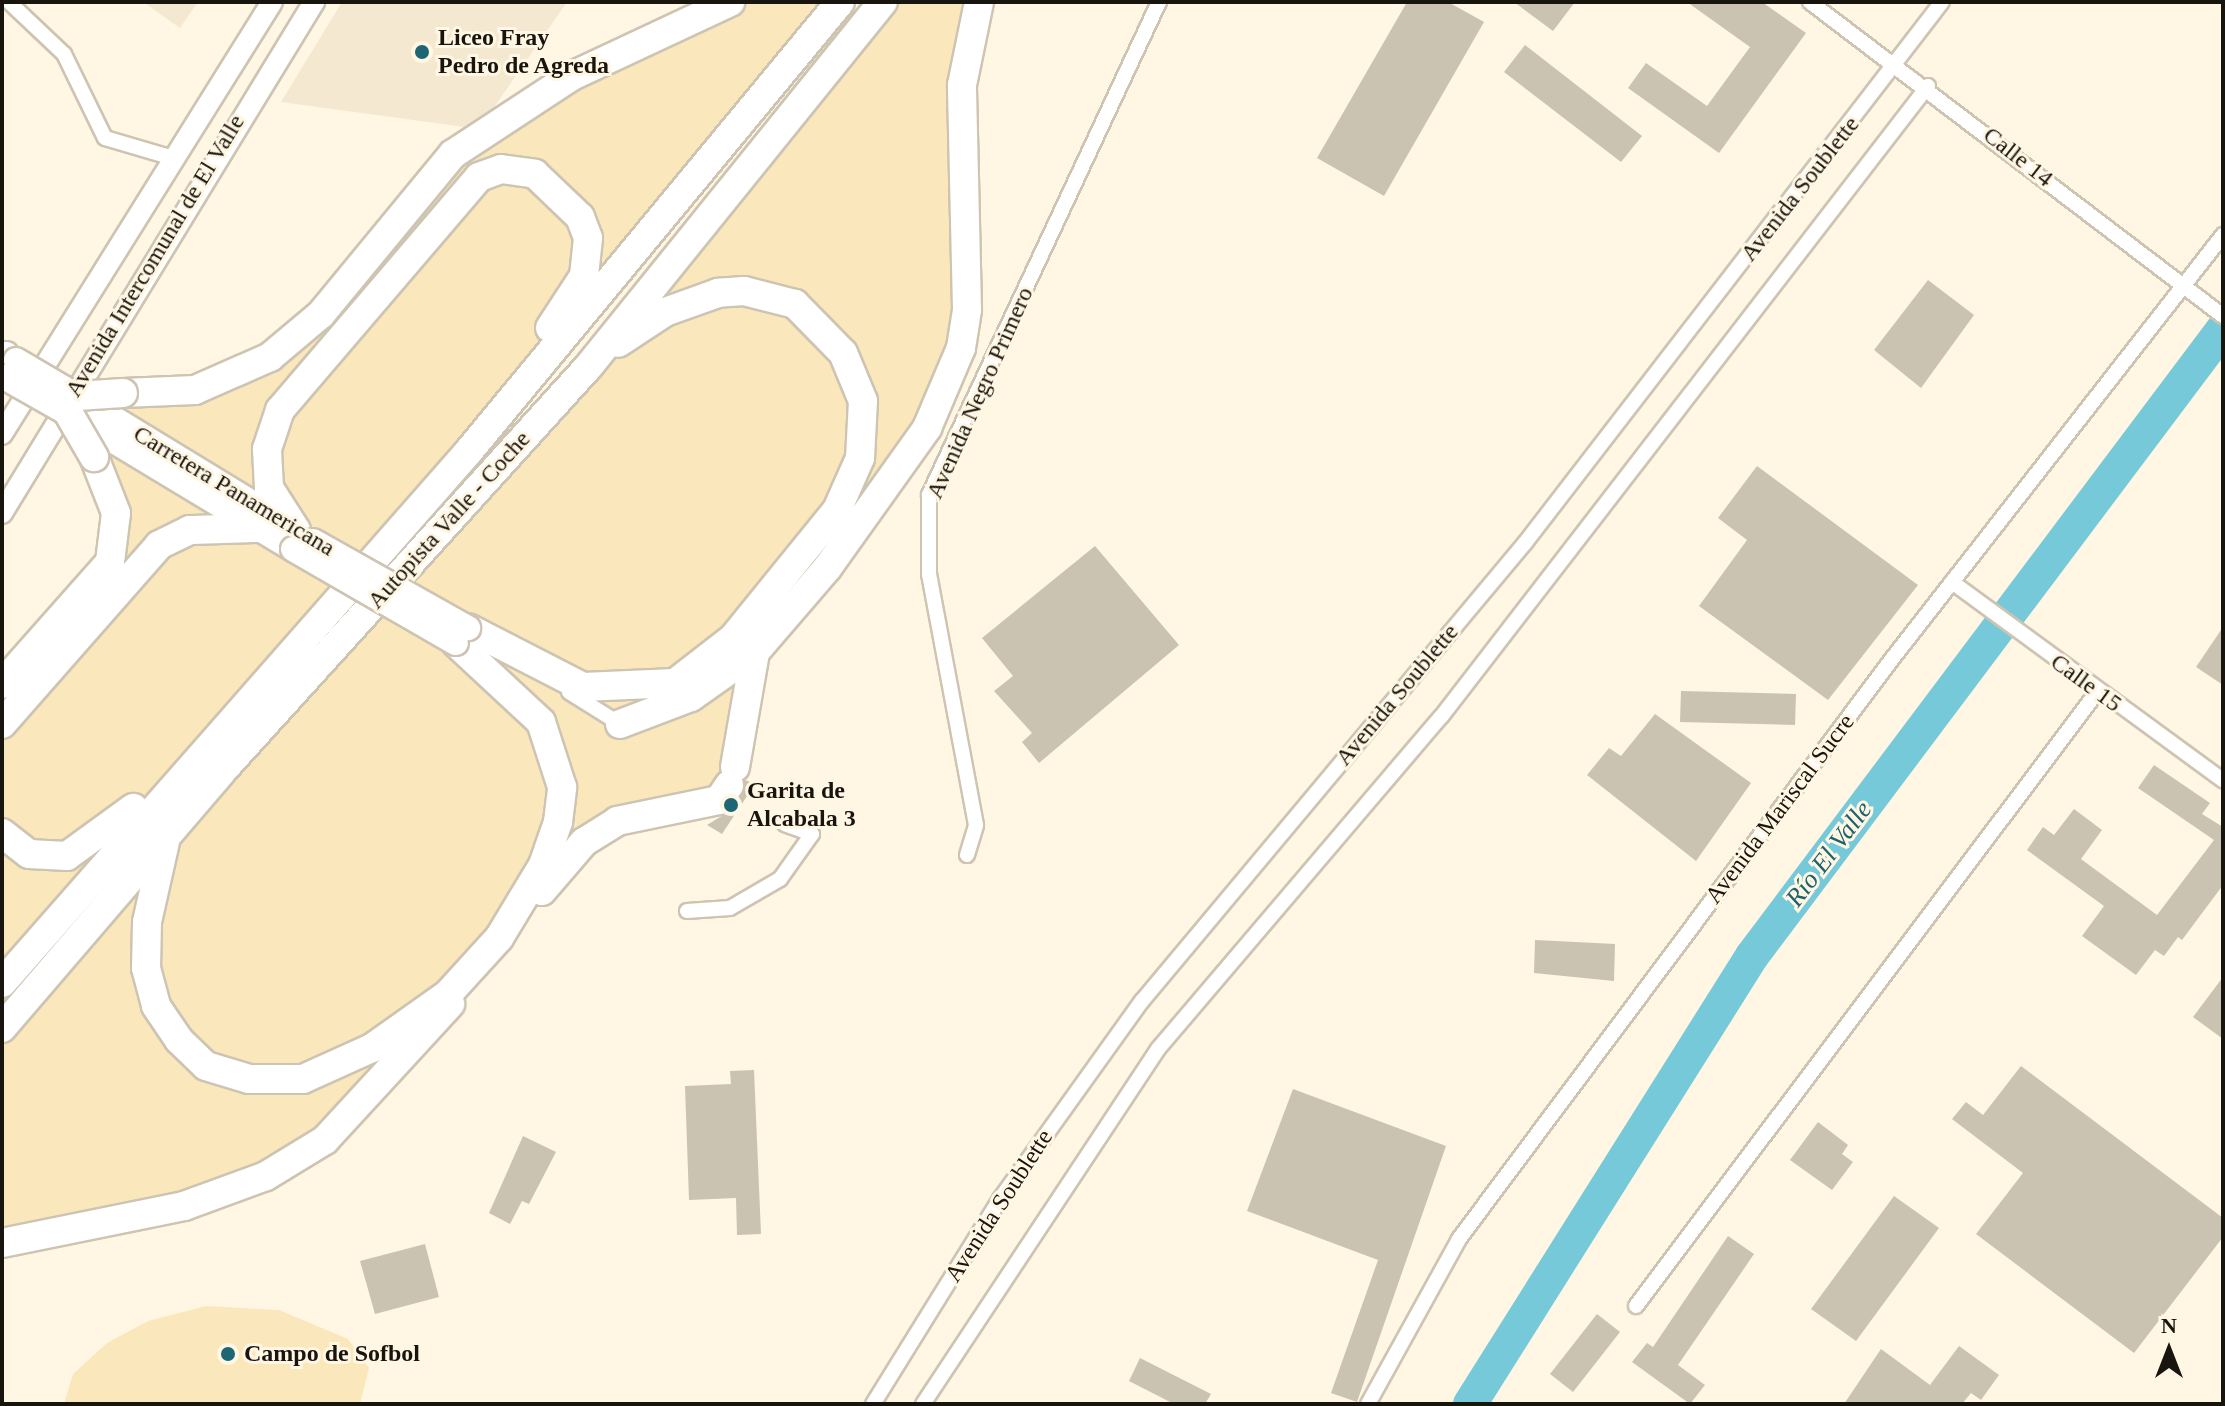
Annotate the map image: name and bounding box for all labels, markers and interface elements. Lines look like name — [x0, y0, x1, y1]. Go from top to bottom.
place label: Liceo Fray Pedro de Agreda — [438, 24, 610, 80]
marker: Liceo Fray Pedro de Agreda — [413, 43, 431, 61]
street label: Avenida Intercomunal de El Valle — [59, 109, 251, 403]
street label: Avenida Soublette — [1734, 111, 1866, 267]
street label: Calle 14 — [1977, 121, 2059, 193]
street label: Avenida Negro Primero — [920, 283, 1040, 503]
street label: Carretera Panamericana — [128, 419, 340, 563]
street label: Autopista Valle - Coche — [361, 425, 537, 615]
street label: Avenida Soublette — [1329, 618, 1465, 772]
street label: Calle 15 — [2045, 648, 2127, 718]
street label: Avenida Mariscal Sucre — [1699, 708, 1861, 910]
place label: Garita de Alcabala 3 — [747, 777, 856, 833]
water label: Río El Valle — [1779, 795, 1879, 913]
marker: Garita de Alcabala 3 — [722, 796, 740, 814]
street label: Avenida Soublette — [939, 1124, 1059, 1288]
north arrow — [2129, 1310, 2209, 1390]
text: N — [2161, 1313, 2177, 1338]
place label: Campo de Sofbol — [244, 1340, 420, 1368]
marker: Campo de Sofbol — [219, 1345, 237, 1363]

